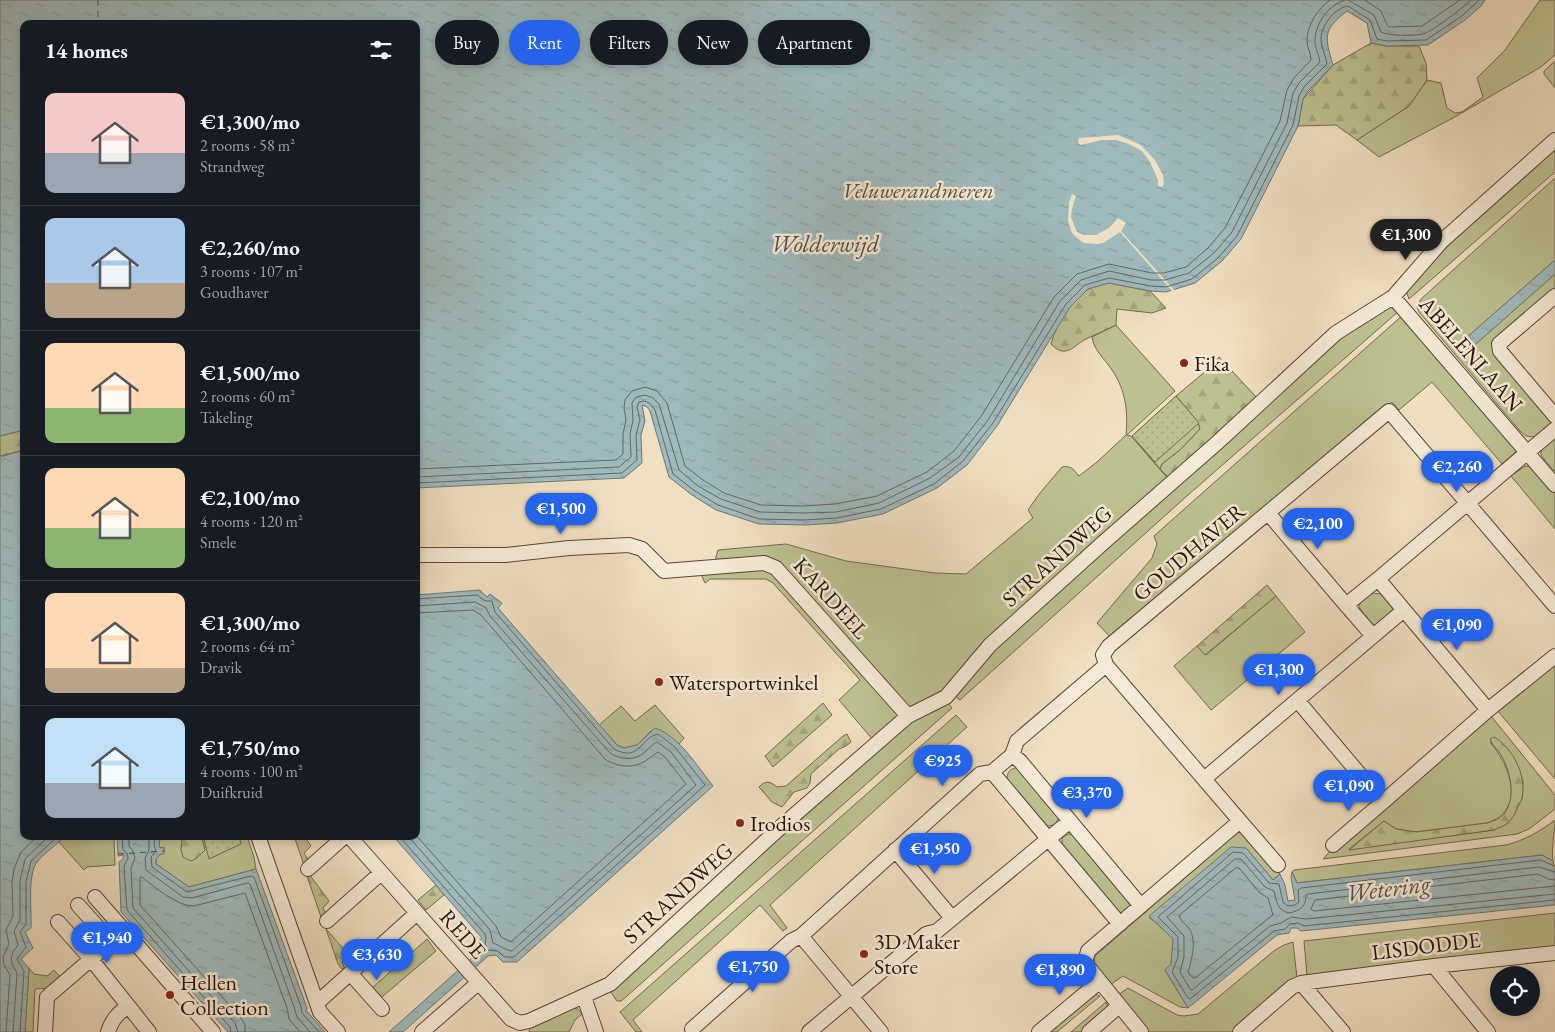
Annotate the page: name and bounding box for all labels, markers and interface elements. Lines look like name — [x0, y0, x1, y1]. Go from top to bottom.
chip: Buy — [435, 20, 499, 65]
chip: Rent — [509, 20, 580, 65]
chip: Filters — [590, 20, 668, 65]
chip: New — [678, 20, 748, 65]
chip: Apartment — [758, 20, 870, 65]
icon: filters — [367, 36, 395, 64]
text: 14 homes — [45, 37, 128, 64]
text: €1,300/mo — [200, 108, 300, 135]
icon: home — [85, 113, 145, 173]
text: 2 rooms · 58 m² — [200, 135, 295, 156]
text: Strandweg — [200, 156, 265, 177]
park label: Veluwerandmeren — [842, 176, 994, 205]
pin: €1,300 — [1365, 218, 1447, 261]
text: €1,300 — [1381, 224, 1431, 245]
water label: Wolderwijd — [771, 228, 880, 259]
text: €2,260/mo — [200, 234, 300, 261]
icon: home — [85, 238, 145, 298]
text: 3 rooms · 107 m² — [200, 261, 303, 282]
text: Goudhaver — [200, 282, 269, 303]
street label: ABELENLAAN — [1412, 289, 1530, 418]
place label: Fika — [1194, 349, 1230, 378]
marker: Fika — [1178, 357, 1190, 369]
text: €1,500/mo — [200, 359, 300, 386]
icon: home — [85, 363, 145, 423]
text: 2 rooms · 60 m² — [200, 386, 295, 407]
text: Takeling — [200, 407, 252, 428]
pin: €2,260 — [1416, 450, 1498, 493]
text: €2,260 — [1432, 456, 1482, 477]
text: €2,100/mo — [200, 484, 300, 511]
icon: home — [85, 488, 145, 548]
pin: €1,500 — [520, 492, 602, 535]
street label: GOUDHAVER — [1127, 496, 1252, 608]
text: €1,500 — [536, 498, 586, 519]
street label: STRANDWEG — [996, 499, 1118, 613]
pin: €2,100 — [1277, 508, 1359, 550]
text: 4 rooms · 120 m² — [200, 511, 303, 532]
text: €2,100 — [1293, 513, 1343, 534]
text: Smele — [200, 532, 236, 553]
street label: KARDEEL — [787, 551, 875, 645]
pin: €1,090 — [1416, 608, 1498, 651]
text: €1,300/mo — [200, 609, 300, 636]
icon: home — [85, 613, 145, 673]
text: €1,090 — [1432, 614, 1482, 635]
text: 2 rooms · 64 m² — [200, 636, 295, 657]
pin: €1,300 — [1238, 654, 1320, 696]
text: Dravik — [200, 657, 242, 678]
text: €1,300 — [1254, 659, 1304, 680]
place label: Watersportwinkel — [669, 668, 819, 697]
marker: Watersportwinkel — [653, 676, 665, 688]
text: €1,750/mo — [200, 734, 300, 761]
icon: home — [85, 738, 145, 798]
pin: €925 — [913, 744, 973, 787]
text: €925 — [924, 750, 962, 771]
text: 4 rooms · 100 m² — [200, 761, 303, 782]
pin: €1,090 — [1308, 770, 1390, 812]
text: €1,090 — [1324, 775, 1374, 796]
pin: €3,370 — [1046, 776, 1128, 819]
text: Duifkruid — [200, 782, 263, 803]
text: €3,370 — [1062, 782, 1112, 803]
place label: Irodios — [750, 809, 810, 838]
marker: Irodios — [734, 817, 746, 829]
pin: €1,950 — [894, 832, 976, 875]
street label: STRANDWEG — [617, 836, 739, 950]
text: €1,950 — [910, 838, 960, 859]
water label: Wetering — [1344, 867, 1433, 909]
street label: REDE — [433, 903, 493, 965]
pin: €1,940 — [66, 922, 148, 964]
street label: LISDODDE — [1370, 925, 1482, 967]
text: €1,940 — [82, 927, 132, 948]
place label: 3D Maker Store — [874, 927, 961, 981]
pin: €3,630 — [336, 938, 418, 981]
text: €3,630 — [352, 944, 402, 965]
marker: 3D Maker Store — [858, 948, 870, 960]
pin: €1,750 — [712, 950, 794, 993]
pin: €1,890 — [1019, 954, 1101, 996]
text: €1,750 — [728, 956, 778, 977]
text: €1,890 — [1035, 959, 1085, 980]
map controls — [1490, 966, 1540, 1016]
button: locate — [1490, 966, 1540, 1016]
place label: Hellen Collection — [180, 968, 269, 1022]
marker: Hellen Collection — [164, 989, 176, 1001]

